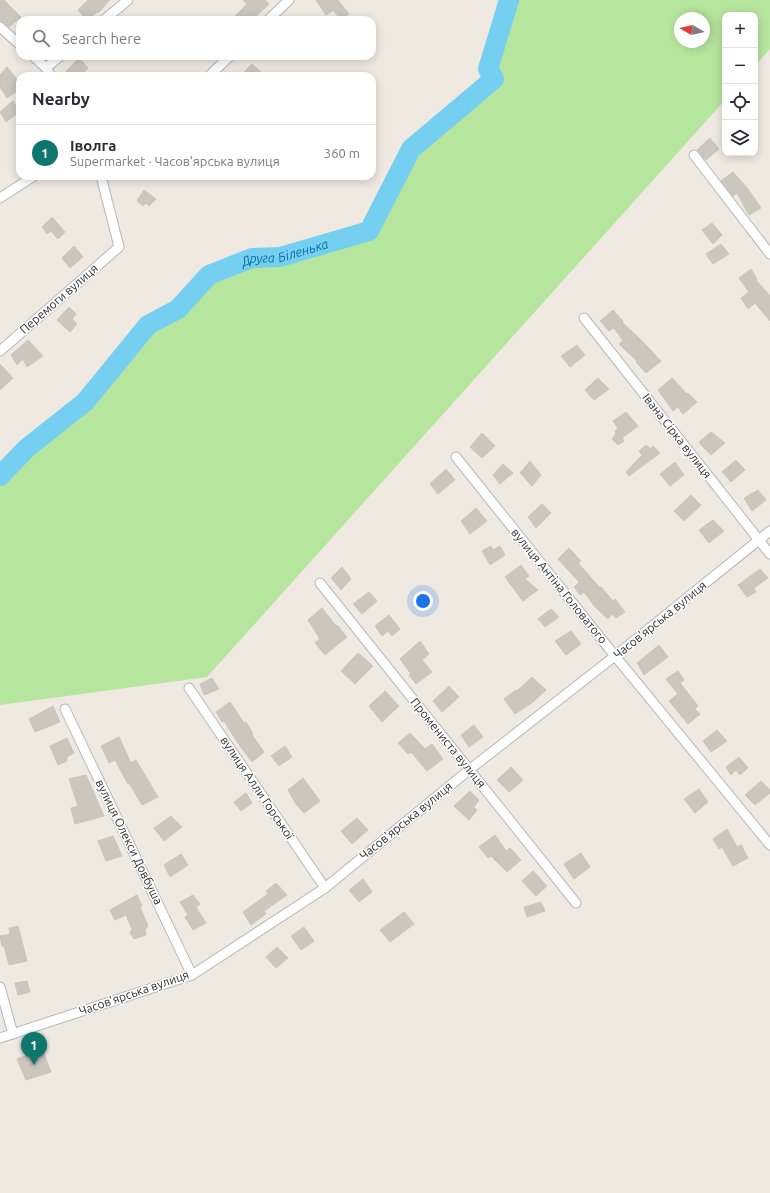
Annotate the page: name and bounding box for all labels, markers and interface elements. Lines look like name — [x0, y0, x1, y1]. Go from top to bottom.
north arrow — [674, 12, 710, 48]
map controls — [722, 12, 758, 156]
button: + — [722, 12, 758, 48]
search box — [16, 16, 376, 60]
icon: search — [30, 27, 52, 49]
text: Search here — [62, 30, 141, 47]
button: − — [722, 48, 758, 84]
button: locate — [722, 84, 758, 120]
text: Nearby — [32, 89, 90, 108]
button: layers — [722, 120, 758, 156]
text: Іволга — [70, 137, 116, 154]
text: 1 — [41, 146, 49, 160]
text: 360 m — [324, 146, 360, 160]
text: Supermarket · Часов'ярська вулиця — [70, 154, 280, 168]
water label: Друга Біленька — [237, 236, 330, 269]
street label: Перемоги вулиця — [17, 261, 100, 336]
street label: Івана Сірка вулиця — [640, 391, 715, 481]
street label: вулиця Антіна Головатого — [509, 526, 610, 646]
street label: Часов'ярська вулиця — [611, 578, 709, 661]
your location — [413, 591, 433, 611]
street label: Промениста вулиця — [408, 695, 489, 790]
street label: вулиця Алли Горської — [218, 734, 297, 842]
street label: вулиця Олекси Довбуша — [93, 777, 165, 906]
street label: Часов'ярська вулиця — [357, 779, 455, 862]
street label: Часов'ярська вулиця — [77, 968, 191, 1017]
pin: 1 — [21, 1032, 47, 1065]

